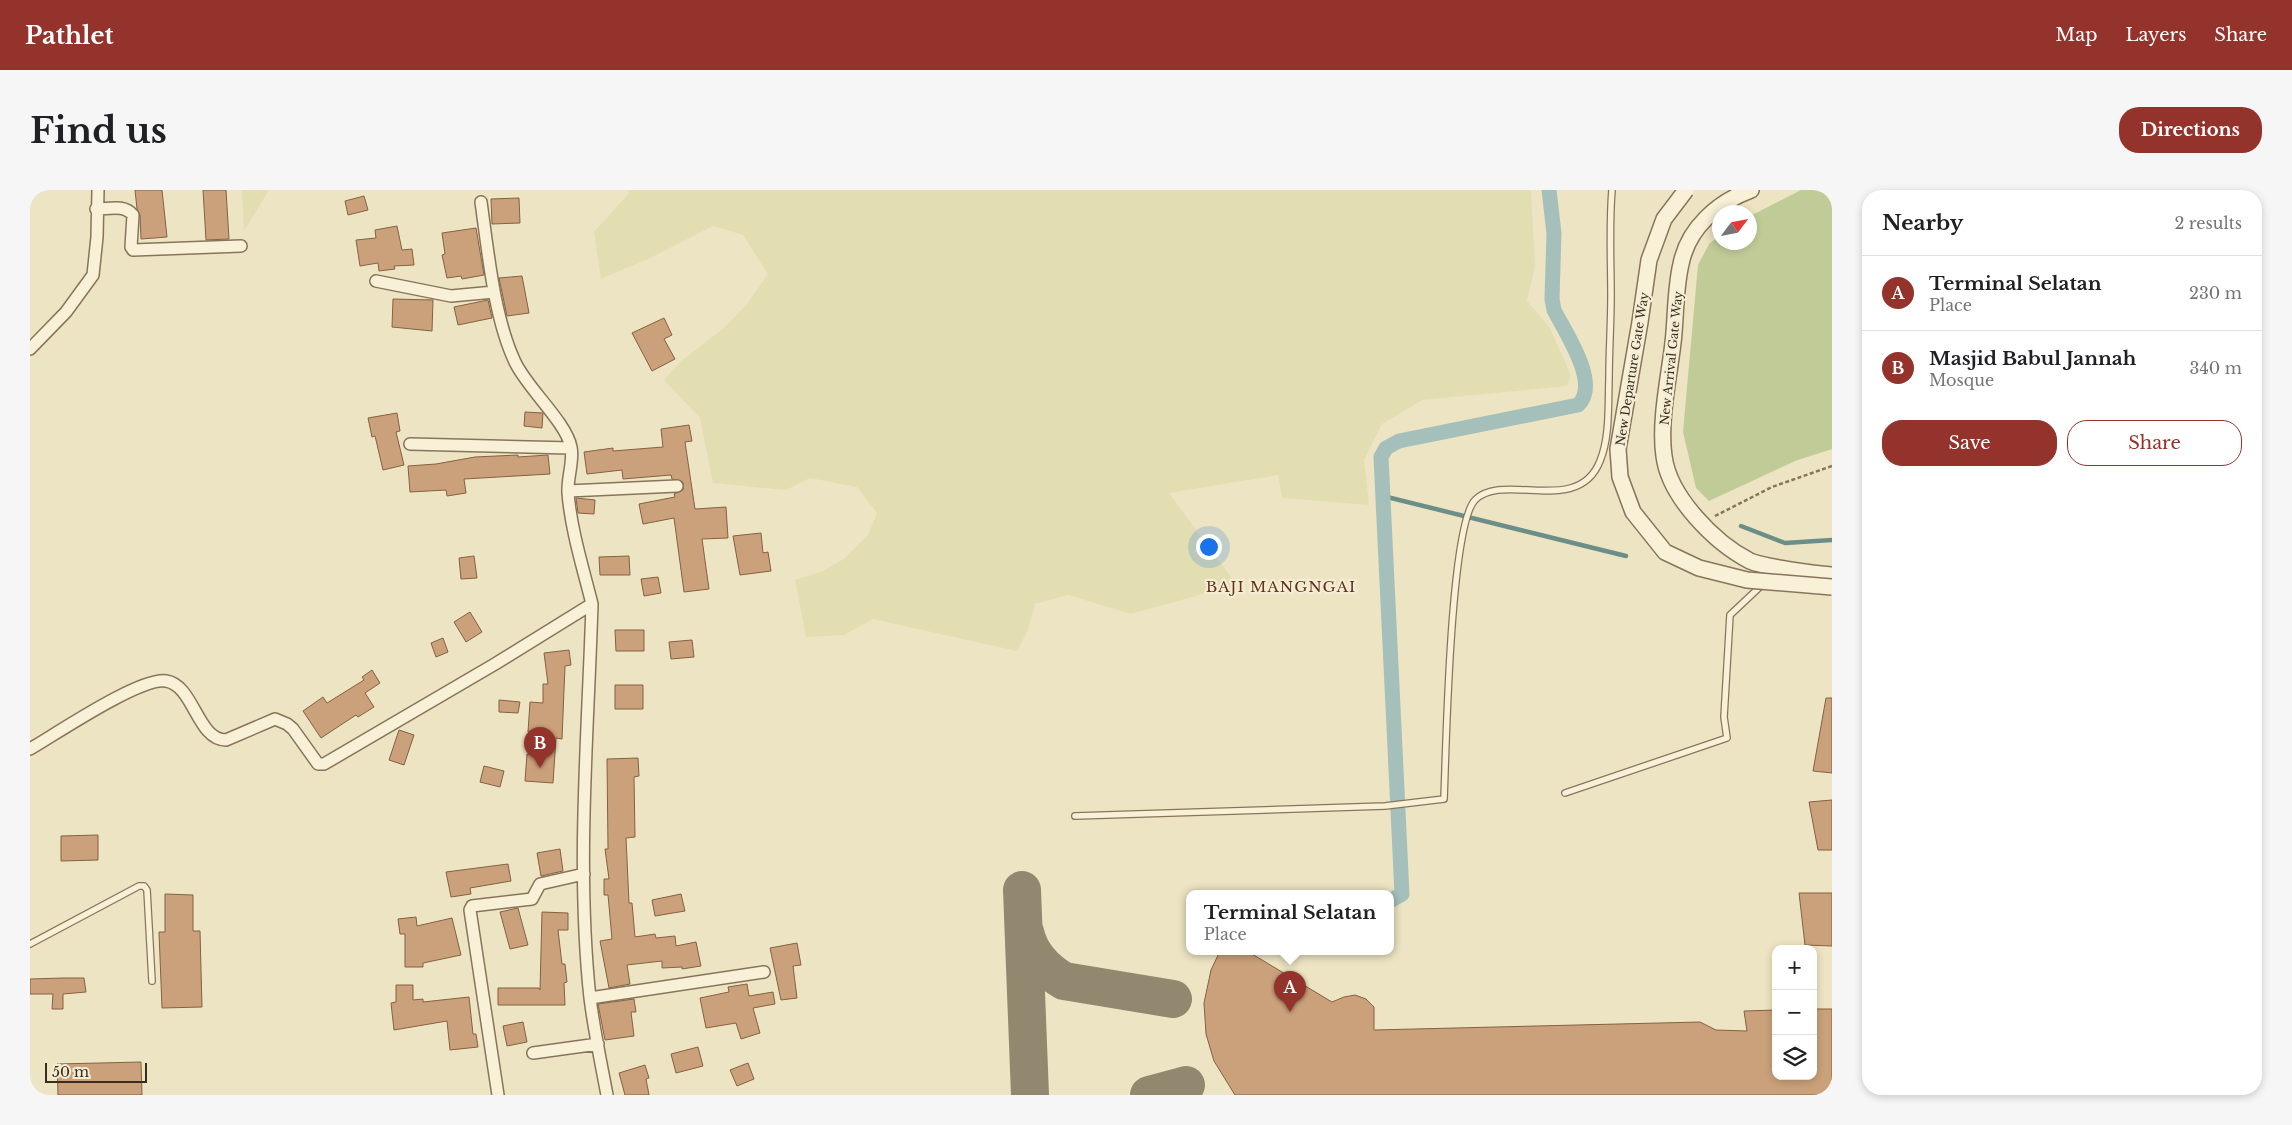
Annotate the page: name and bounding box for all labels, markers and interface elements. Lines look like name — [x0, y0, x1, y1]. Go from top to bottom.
text: Pathlet — [25, 21, 114, 50]
text: Map — [2056, 24, 2097, 46]
text: Layers — [2125, 24, 2186, 46]
text: Share — [2214, 24, 2267, 46]
button: Directions — [2119, 107, 2262, 153]
text: Find us — [30, 109, 167, 152]
north arrow — [1712, 205, 1757, 250]
text: Nearby — [1882, 210, 1963, 236]
text: 2 results — [2174, 213, 2242, 233]
text: Terminal Selatan — [1929, 272, 2101, 295]
text: A — [1892, 283, 1904, 303]
text: 230 m — [2189, 283, 2242, 303]
street label: New Arrival Gate Way — [1657, 290, 1686, 426]
street label: New Departure Gate Way — [1612, 291, 1652, 447]
text: Place — [1929, 295, 1972, 315]
text: Masjid Babul Jannah — [1929, 347, 2136, 370]
text: B — [1892, 358, 1904, 378]
text: 340 m — [2190, 358, 2242, 378]
text: Mosque — [1929, 370, 1994, 390]
button: Save — [1882, 420, 2057, 466]
button: Share — [2067, 420, 2242, 466]
your location — [1196, 534, 1222, 560]
district label: BAJI MANGNGAI — [1206, 577, 1356, 596]
pin: B — [524, 727, 556, 768]
popup — [1186, 890, 1394, 955]
text: Terminal Selatan — [1204, 901, 1376, 924]
text: Place — [1204, 924, 1247, 944]
map controls — [1772, 945, 1817, 1080]
button: + — [1772, 945, 1817, 990]
pin: A — [1274, 971, 1306, 1012]
button: − — [1772, 990, 1817, 1035]
button: layers — [1772, 1035, 1817, 1080]
scale bar — [45, 1060, 148, 1083]
text: 50 m — [52, 1063, 89, 1081]

